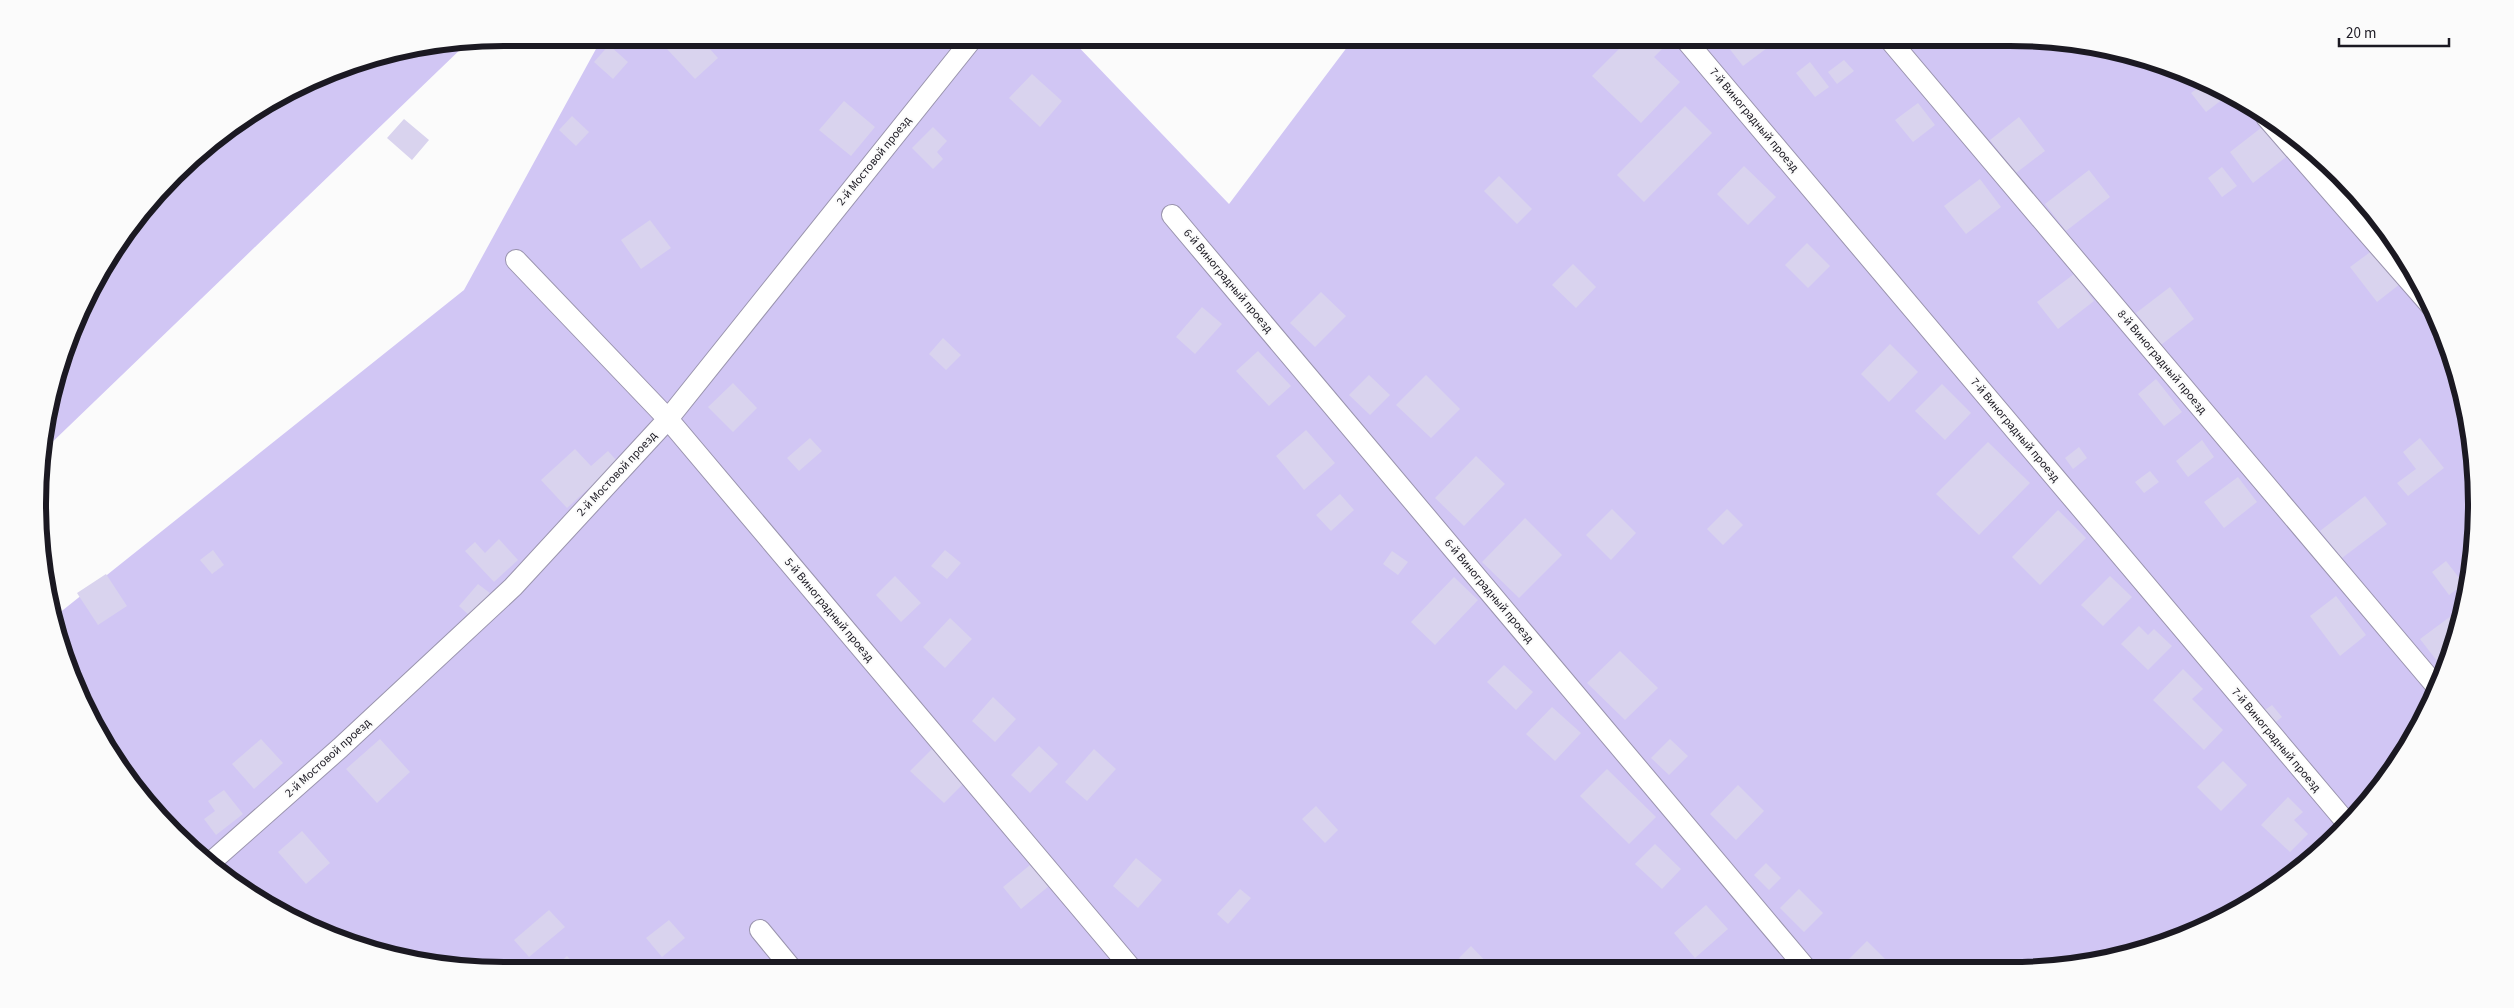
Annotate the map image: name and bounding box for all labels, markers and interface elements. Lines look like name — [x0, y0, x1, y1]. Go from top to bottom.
scale bar — [2339, 15, 2449, 47]
text: 20 m — [2346, 23, 2376, 44]
street label: 7-й Виноградный проезд — [1705, 64, 1803, 176]
street label: 2-й Мостовой проезд — [833, 112, 916, 209]
street label: 6-й Виноградный проезд — [1179, 225, 1277, 337]
street label: 8-й Виноградный проезд — [2113, 306, 2211, 418]
street label: 7-й Виноградный проезд — [1966, 374, 2064, 486]
street label: 2-й Мостовой проезд — [573, 427, 661, 520]
street label: 6-й Виноградный проезд — [1440, 535, 1538, 647]
street label: 5-й Виноградный проезд — [780, 554, 878, 666]
street label: 7-й Виноградный проезд — [2227, 684, 2325, 796]
street label: 2-й Мостовой проезд — [281, 714, 375, 801]

